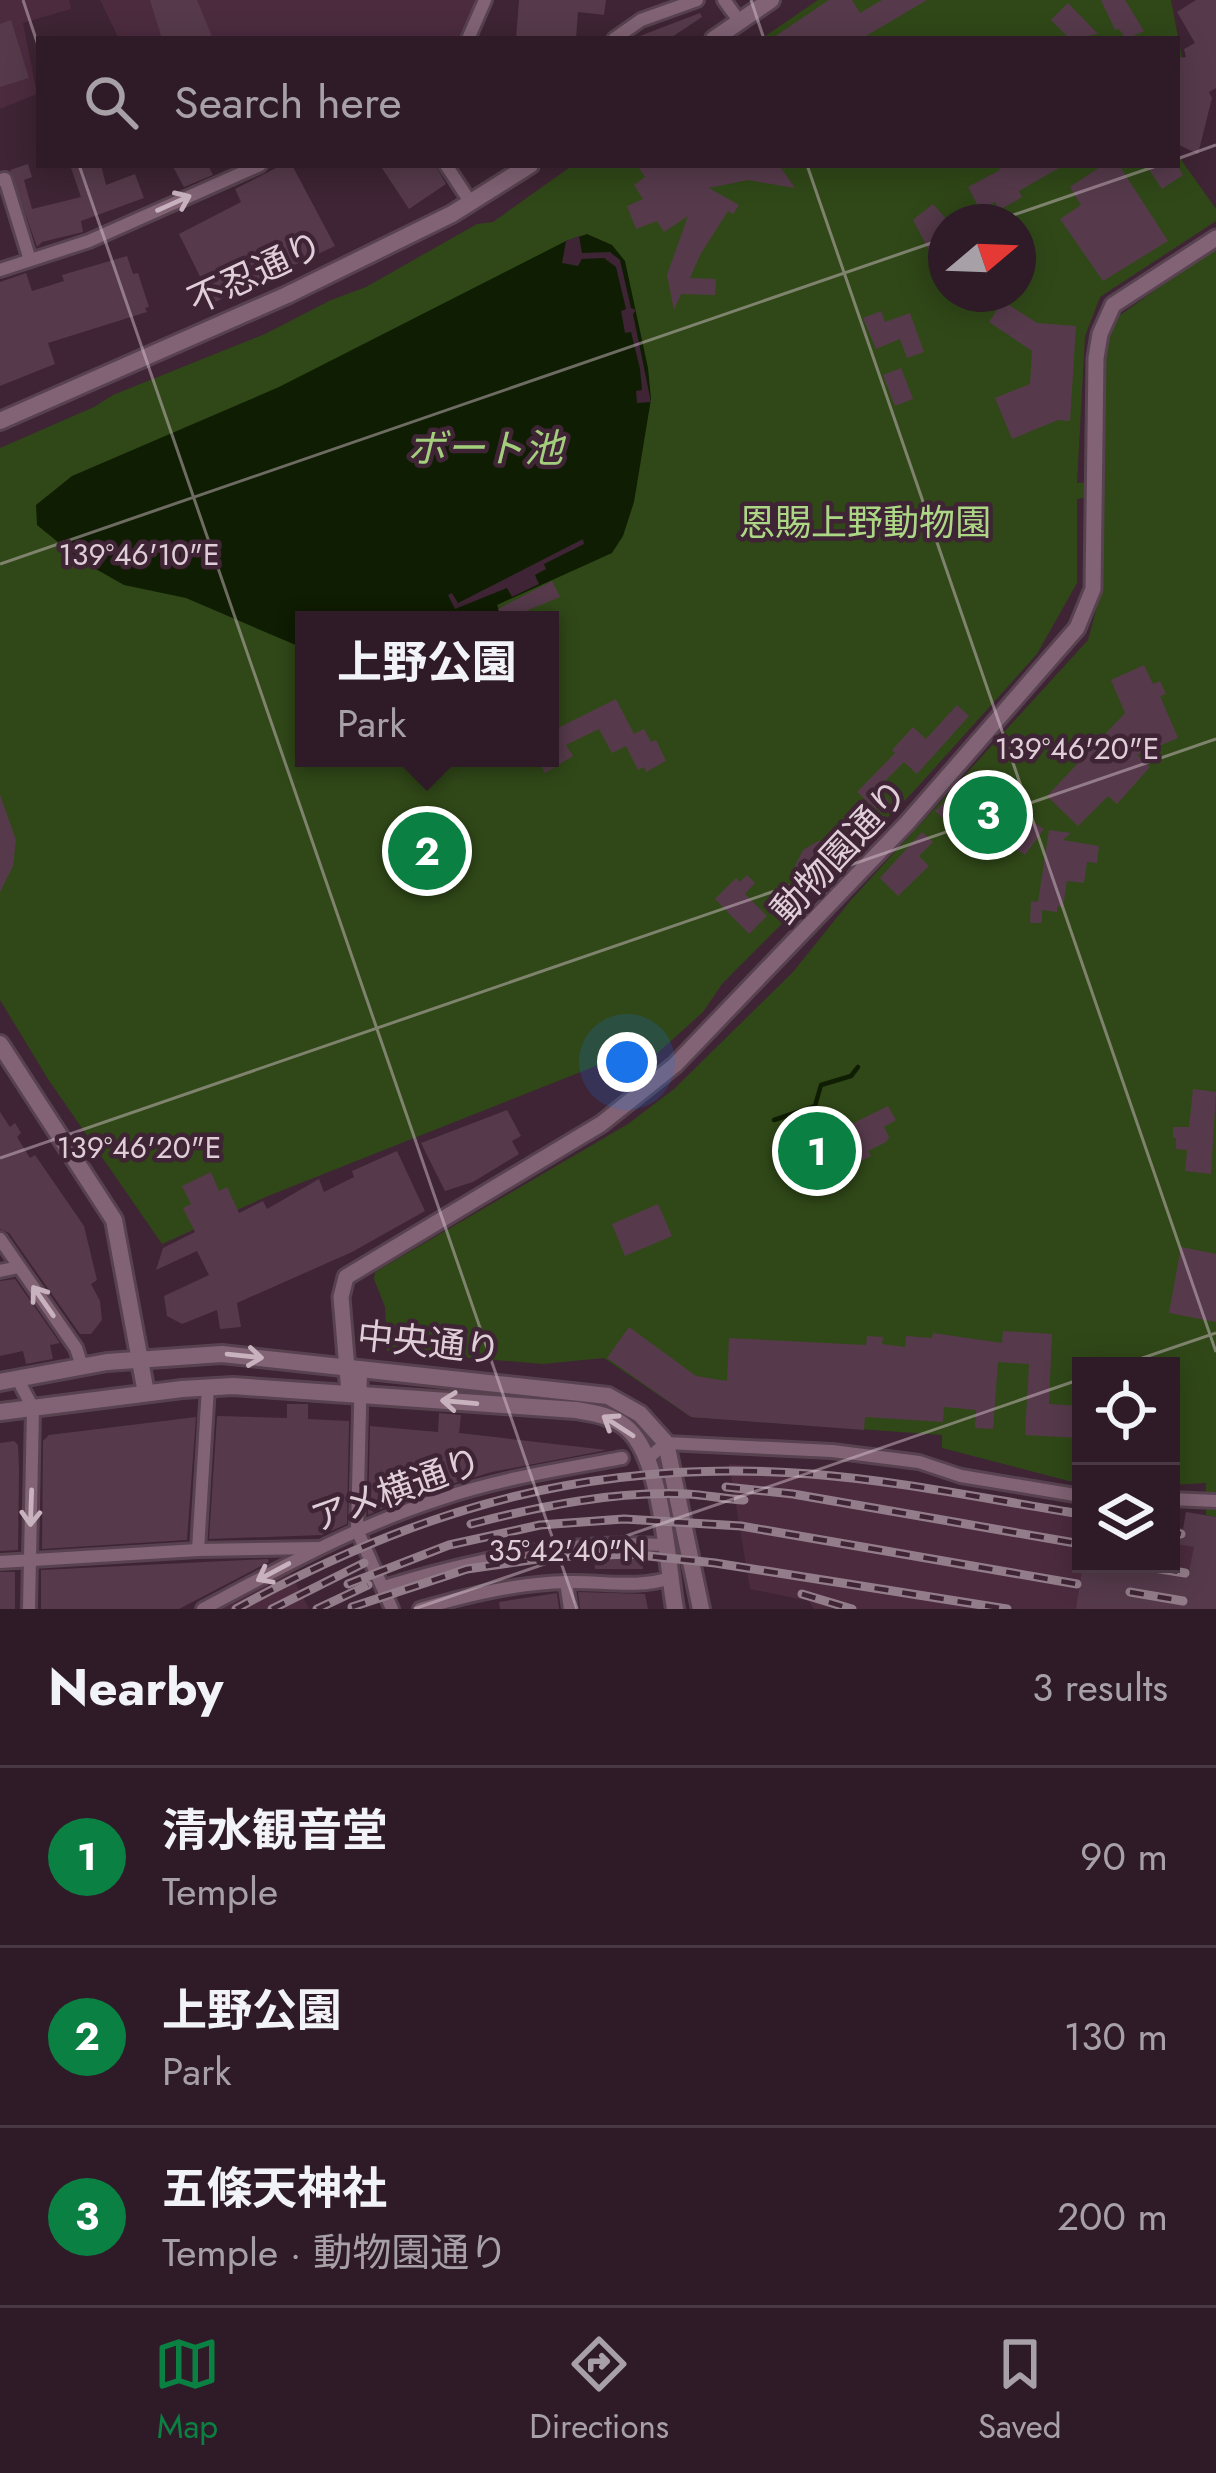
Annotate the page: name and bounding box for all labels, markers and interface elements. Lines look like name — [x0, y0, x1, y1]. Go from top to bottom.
search box — [36, 36, 1180, 168]
icon: search — [78, 69, 144, 135]
text: Search here — [174, 70, 402, 135]
one-way arrow — [156, 191, 192, 213]
north arrow — [928, 204, 1036, 312]
street label: 不忍通り — [179, 218, 331, 326]
water label: ボート池 — [407, 420, 567, 477]
park label: 恩賜上野動物園 — [739, 496, 991, 548]
text: 139°46'10"E — [59, 533, 219, 576]
popup — [295, 611, 559, 767]
text: 上野公園 — [337, 630, 517, 695]
text: Park — [337, 695, 406, 752]
text: 139°46'20"E — [995, 727, 1159, 770]
street label: 動物園通り — [759, 767, 919, 935]
pin: 3 — [949, 770, 1027, 860]
pin: 2 — [388, 806, 466, 896]
your location — [597, 1032, 657, 1092]
pin: 1 — [778, 1106, 856, 1196]
text: 139°46'20"E — [57, 1126, 221, 1169]
one-way arrow — [31, 1285, 56, 1319]
street label: 中央通り — [355, 1309, 503, 1375]
one-way arrow — [225, 1346, 264, 1368]
map controls — [1072, 1357, 1180, 1573]
button: locate — [1072, 1357, 1180, 1465]
one-way arrow — [440, 1390, 479, 1413]
one-way arrow — [602, 1414, 635, 1439]
street label: アメ横通り — [303, 1434, 489, 1544]
button: layers — [1072, 1465, 1180, 1573]
one-way arrow — [19, 1488, 42, 1527]
text: 35°42'40"N — [488, 1529, 646, 1572]
one-way arrow — [257, 1561, 292, 1584]
text: Nearby — [48, 1650, 223, 1724]
text: 3 results — [1032, 1659, 1168, 1716]
text: 清水観音堂 — [162, 1798, 387, 1863]
text: 1 — [77, 1828, 97, 1885]
text: 90 m — [1080, 1828, 1168, 1885]
text: Temple — [162, 1863, 278, 1920]
text: 上野公園 — [162, 1978, 342, 2043]
text: 2 — [74, 2008, 100, 2065]
text: 130 m — [1064, 2008, 1168, 2065]
text: Park — [162, 2043, 232, 2100]
text: 五條天神社 — [162, 2156, 387, 2221]
text: 3 — [75, 2188, 99, 2245]
text: 200 m — [1057, 2188, 1168, 2245]
text: Temple · 動物園通り — [162, 2224, 508, 2281]
tab: Map — [154, 2331, 220, 2450]
tab: Directions — [529, 2331, 669, 2450]
tab: Saved — [978, 2331, 1062, 2450]

